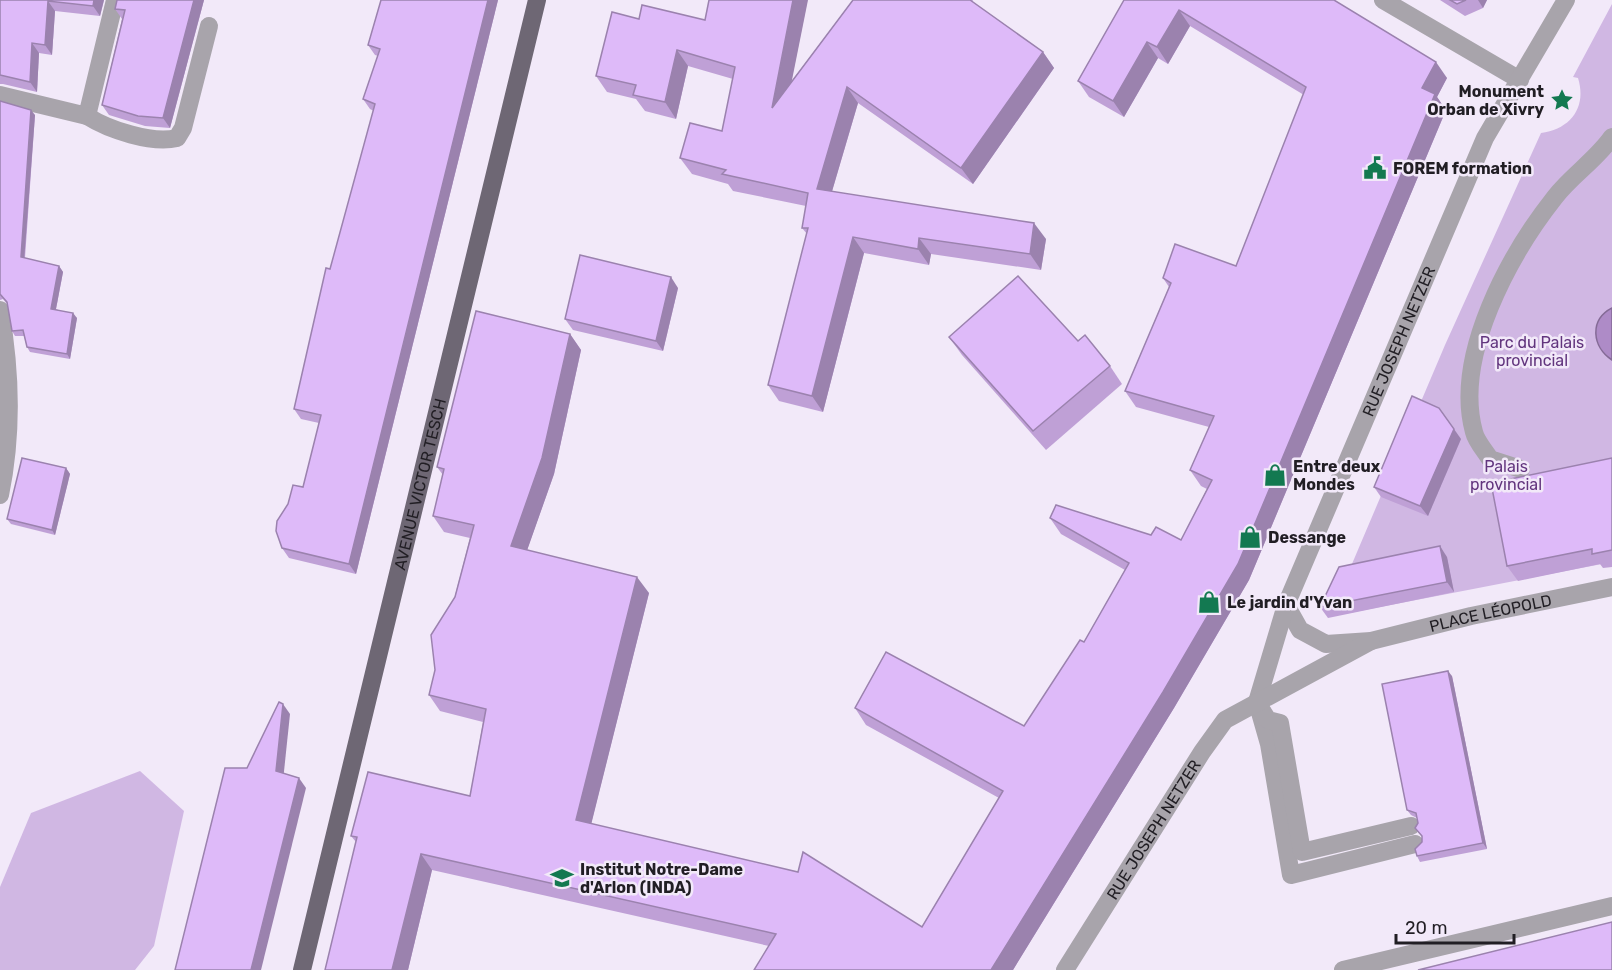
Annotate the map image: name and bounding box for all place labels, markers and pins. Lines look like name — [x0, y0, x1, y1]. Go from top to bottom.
place label: Monument Orban de Xivry — [1427, 82, 1545, 119]
place icon: Monument Orban de Xivry — [1549, 87, 1575, 113]
public building icon: FOREM formation — [1362, 155, 1388, 181]
place label: FOREM formation — [1393, 159, 1532, 178]
place label: Entre deux Mondes — [1293, 457, 1381, 494]
shop icon: Entre deux Mondes — [1262, 462, 1288, 488]
shop icon: Dessange — [1237, 524, 1263, 550]
place label: Dessange — [1268, 528, 1346, 547]
shop icon: Le jardin d'Yvan — [1196, 589, 1222, 615]
place label: Le jardin d'Yvan — [1227, 593, 1352, 612]
place label: Institut Notre-Dame d'Arlon (INDA) — [580, 860, 743, 897]
school or university icon: Institut Notre-Dame d'Arlon (INDA) — [549, 865, 575, 891]

